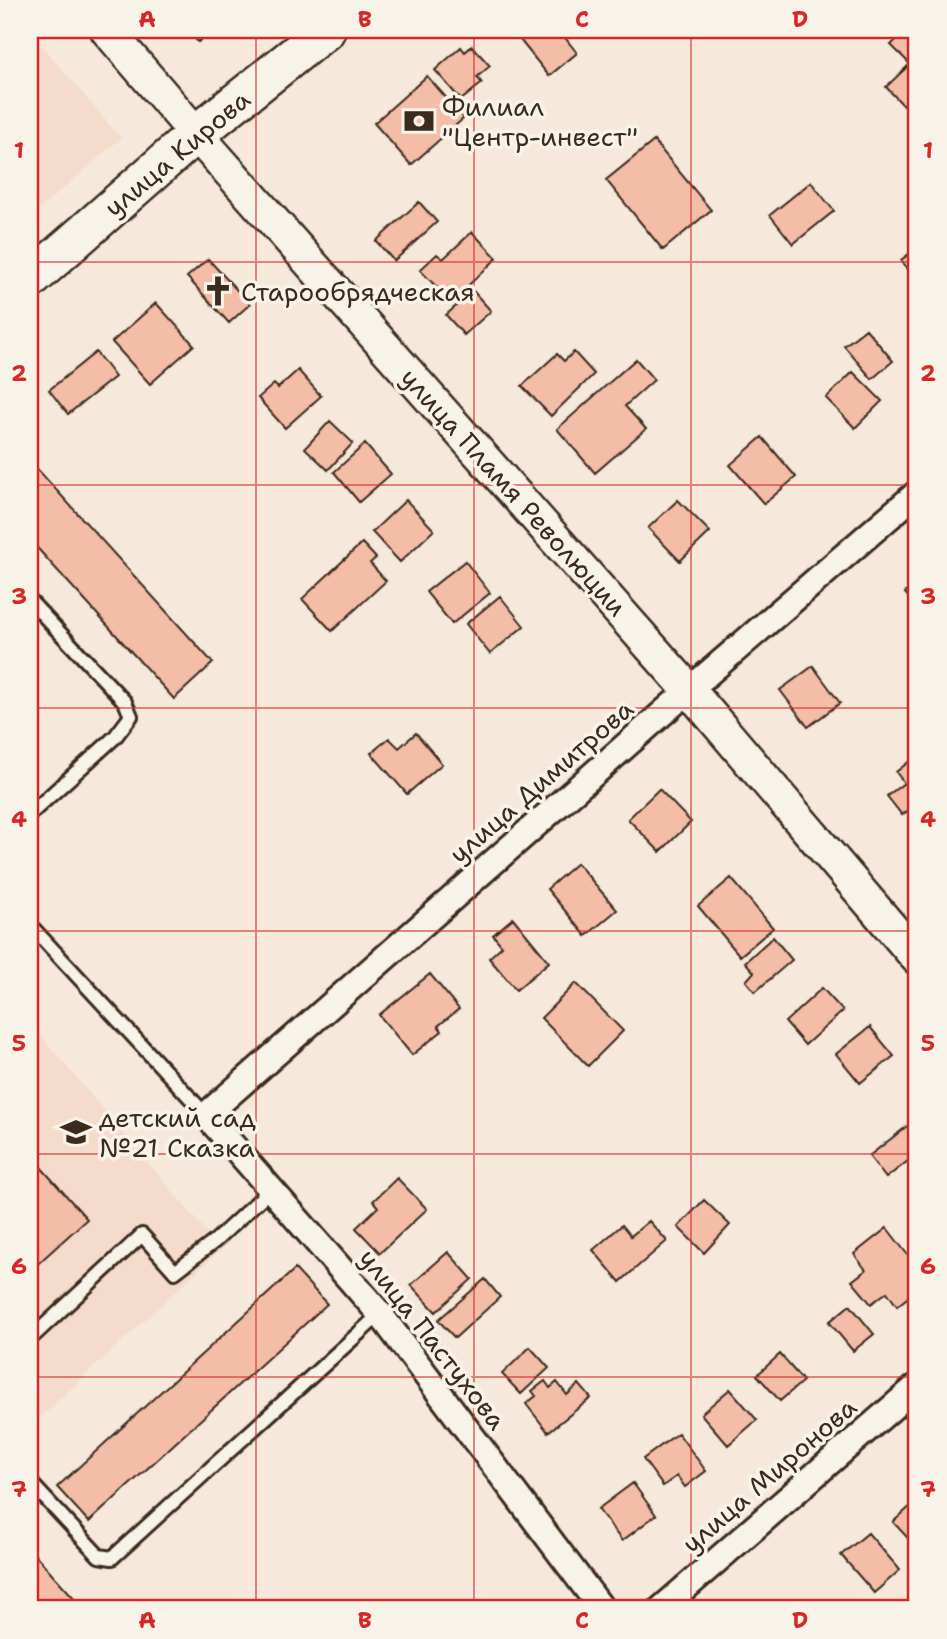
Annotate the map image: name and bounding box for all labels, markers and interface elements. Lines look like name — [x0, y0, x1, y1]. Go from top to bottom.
text: A — [138, 4, 156, 34]
text: B — [358, 4, 372, 34]
text: C — [575, 4, 589, 34]
text: D — [792, 4, 808, 34]
street label: улица Кирова — [97, 82, 257, 224]
place label: Филиал "Центр-инвест" — [442, 89, 638, 154]
bank icon: Филиал "Центр-инвест" — [402, 104, 436, 138]
text: 1 — [14, 135, 24, 165]
text: 1 — [923, 135, 933, 165]
church icon: Старообрядческая — [201, 274, 235, 308]
place label: Старообрядческая — [241, 274, 475, 309]
text: 2 — [11, 358, 27, 388]
text: 2 — [920, 358, 936, 388]
street label: улица Пламя Революции — [393, 360, 635, 624]
text: 3 — [11, 581, 27, 611]
text: 3 — [920, 581, 936, 611]
street label: улица Димитрова — [441, 691, 641, 871]
text: 4 — [11, 804, 27, 834]
text: 4 — [920, 804, 936, 834]
text: 5 — [12, 1028, 26, 1058]
text: 5 — [921, 1028, 935, 1058]
place label: детский сад №21 Сказка — [99, 1100, 257, 1165]
school or university icon: детский сад №21 Сказка — [59, 1115, 93, 1149]
street label: улица Пастухова — [351, 1241, 515, 1437]
text: 6 — [11, 1251, 27, 1281]
text: 6 — [920, 1251, 936, 1281]
street label: улица Миронова — [674, 1389, 864, 1561]
text: 7 — [11, 1474, 27, 1504]
text: 7 — [920, 1474, 936, 1504]
text: A — [138, 1605, 156, 1635]
text: B — [358, 1605, 372, 1635]
text: C — [575, 1605, 589, 1635]
text: D — [792, 1605, 808, 1635]

